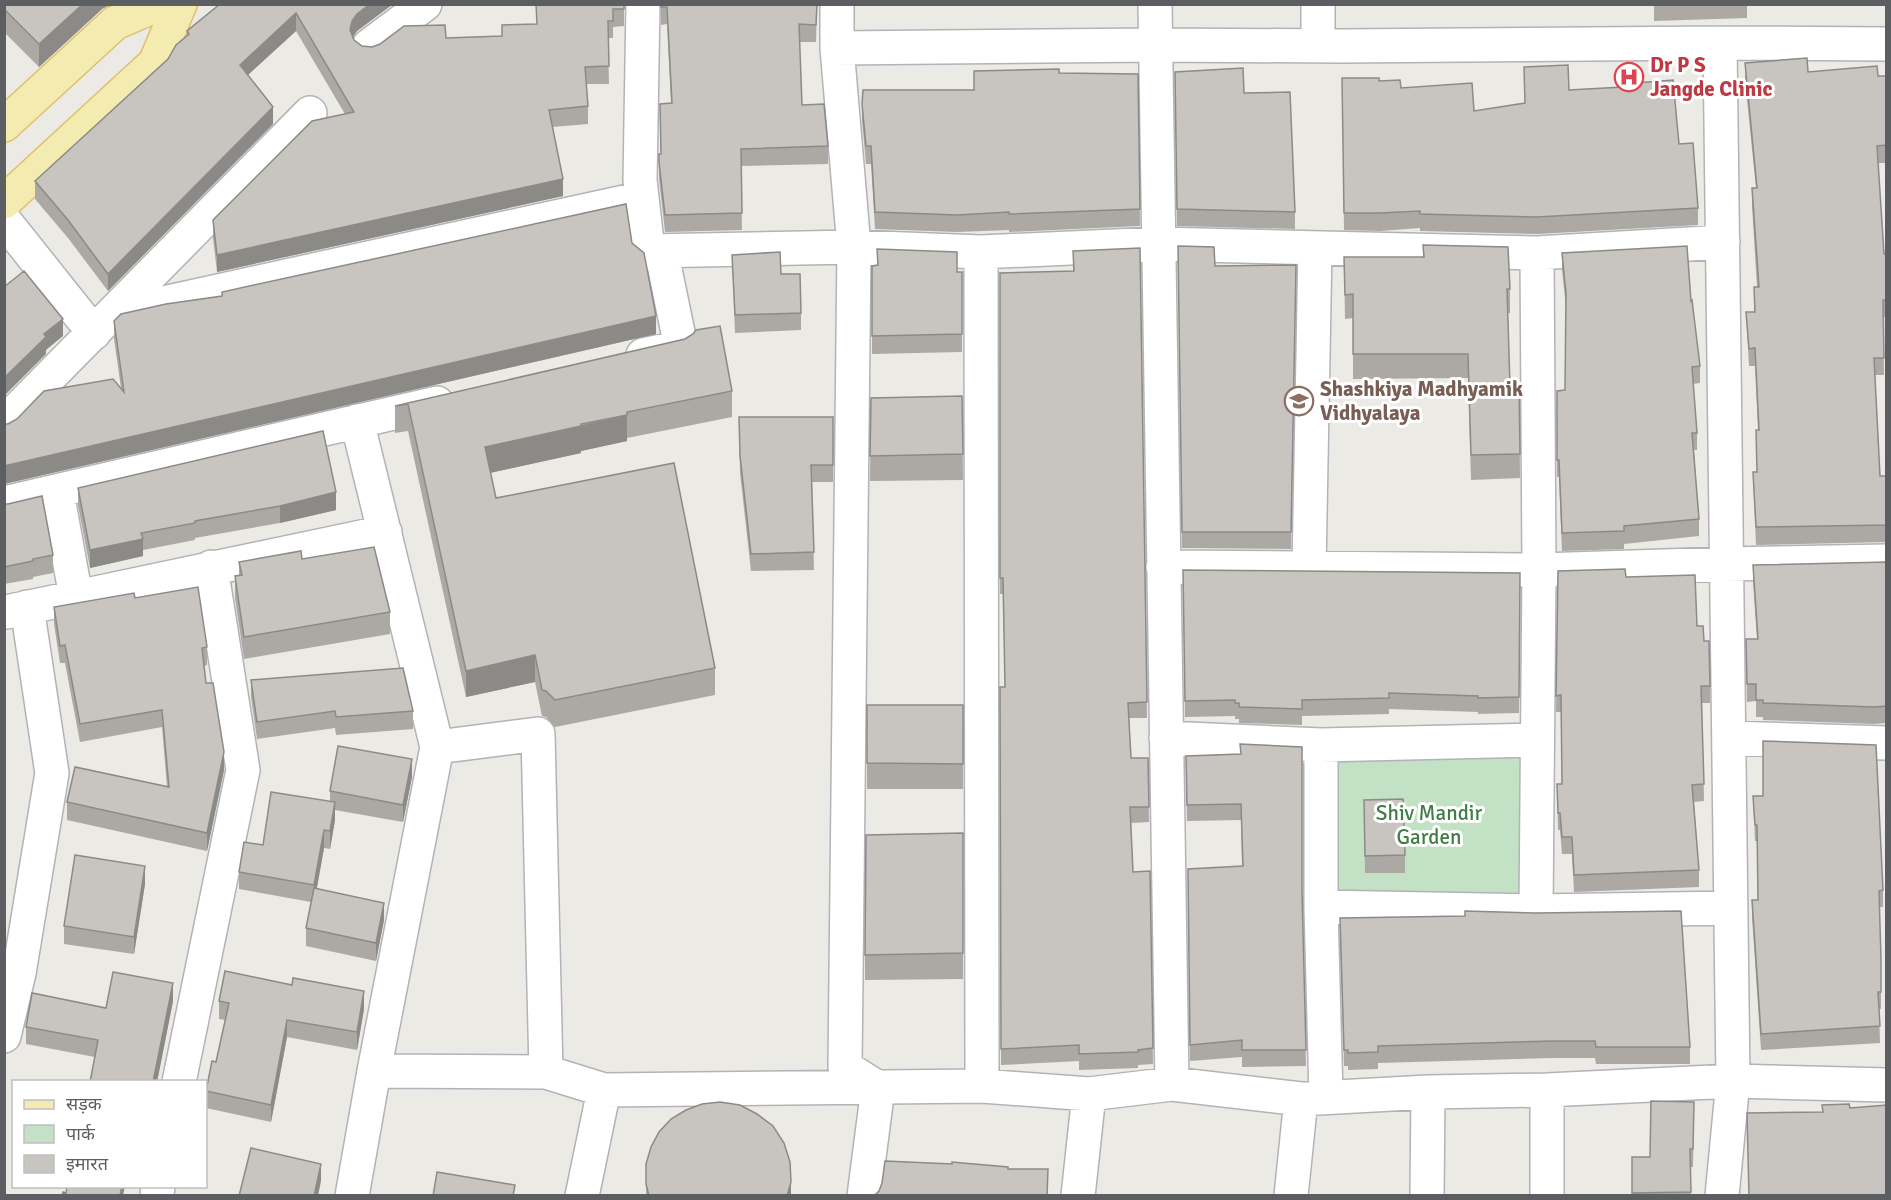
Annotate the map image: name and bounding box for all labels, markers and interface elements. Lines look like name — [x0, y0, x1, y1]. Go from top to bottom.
place label: Dr P S Jangde Clinic — [1650, 52, 1772, 102]
hospital icon: Dr P S Jangde Clinic — [1613, 61, 1645, 93]
place label: Shashkiya Madhyamik Vidhyalaya — [1320, 376, 1523, 426]
school or university icon: Shashkiya Madhyamik Vidhyalaya — [1283, 385, 1315, 417]
park label: Shiv Mandir Garden — [1376, 800, 1482, 850]
legend — [12, 1080, 207, 1188]
text: सड़क — [66, 1093, 103, 1115]
text: पार्क — [66, 1123, 96, 1145]
text: इमारत — [66, 1153, 109, 1175]

